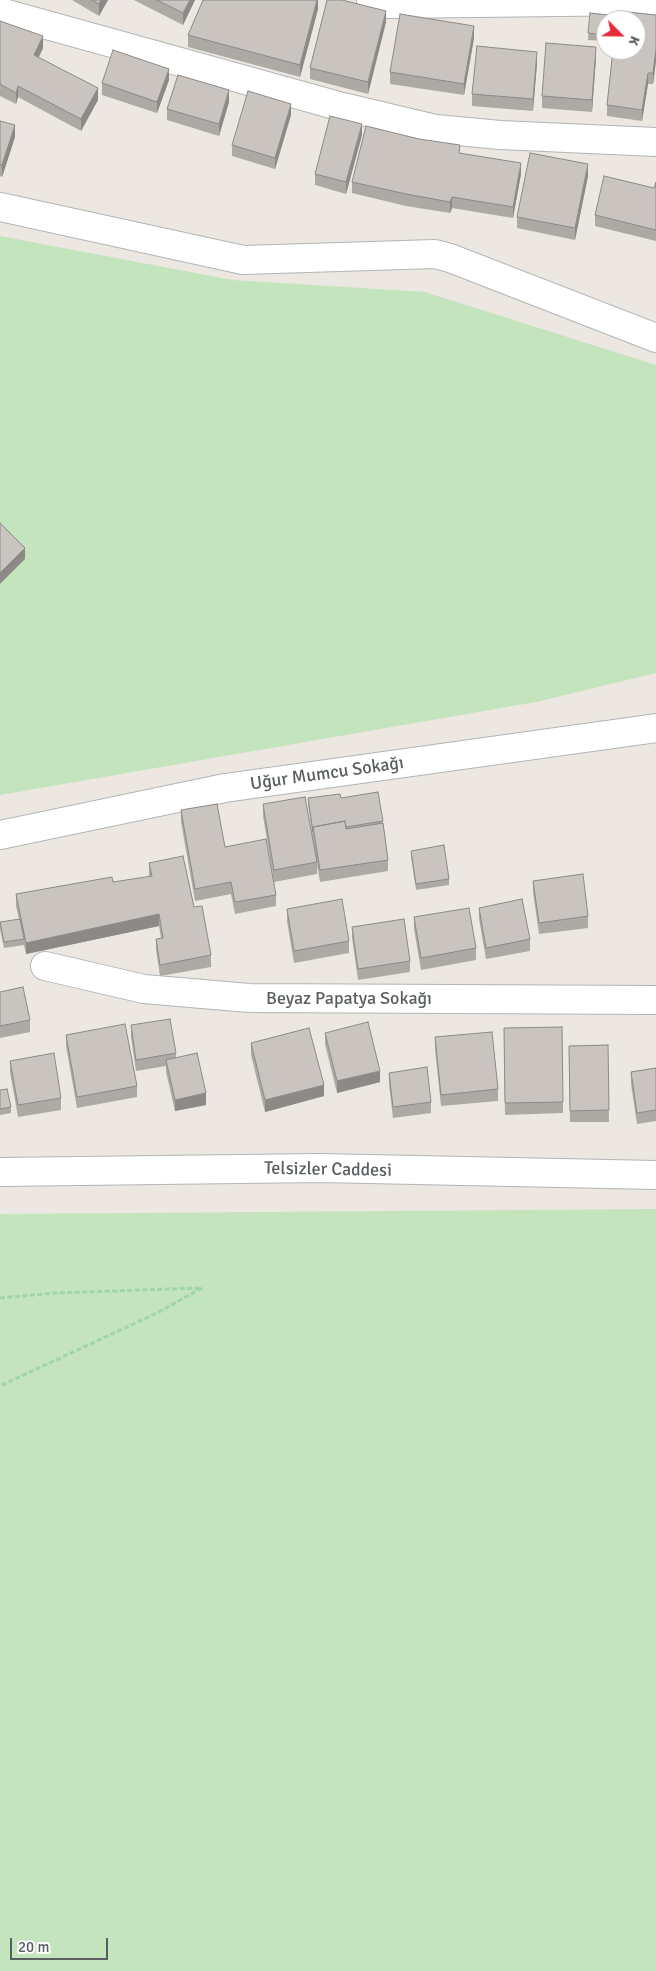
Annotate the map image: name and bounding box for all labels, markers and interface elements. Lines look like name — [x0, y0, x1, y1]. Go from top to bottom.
north arrow — [596, 10, 646, 60]
text: K — [625, 33, 644, 48]
street label: Uğur Mumcu Sokağı — [249, 753, 405, 795]
street label: Beyaz Papatya Sokağı — [266, 988, 432, 1010]
street label: Telsizler Caddesi — [264, 1158, 392, 1182]
scale bar — [12, 1928, 110, 1960]
text: 20 m — [18, 1938, 49, 1956]

